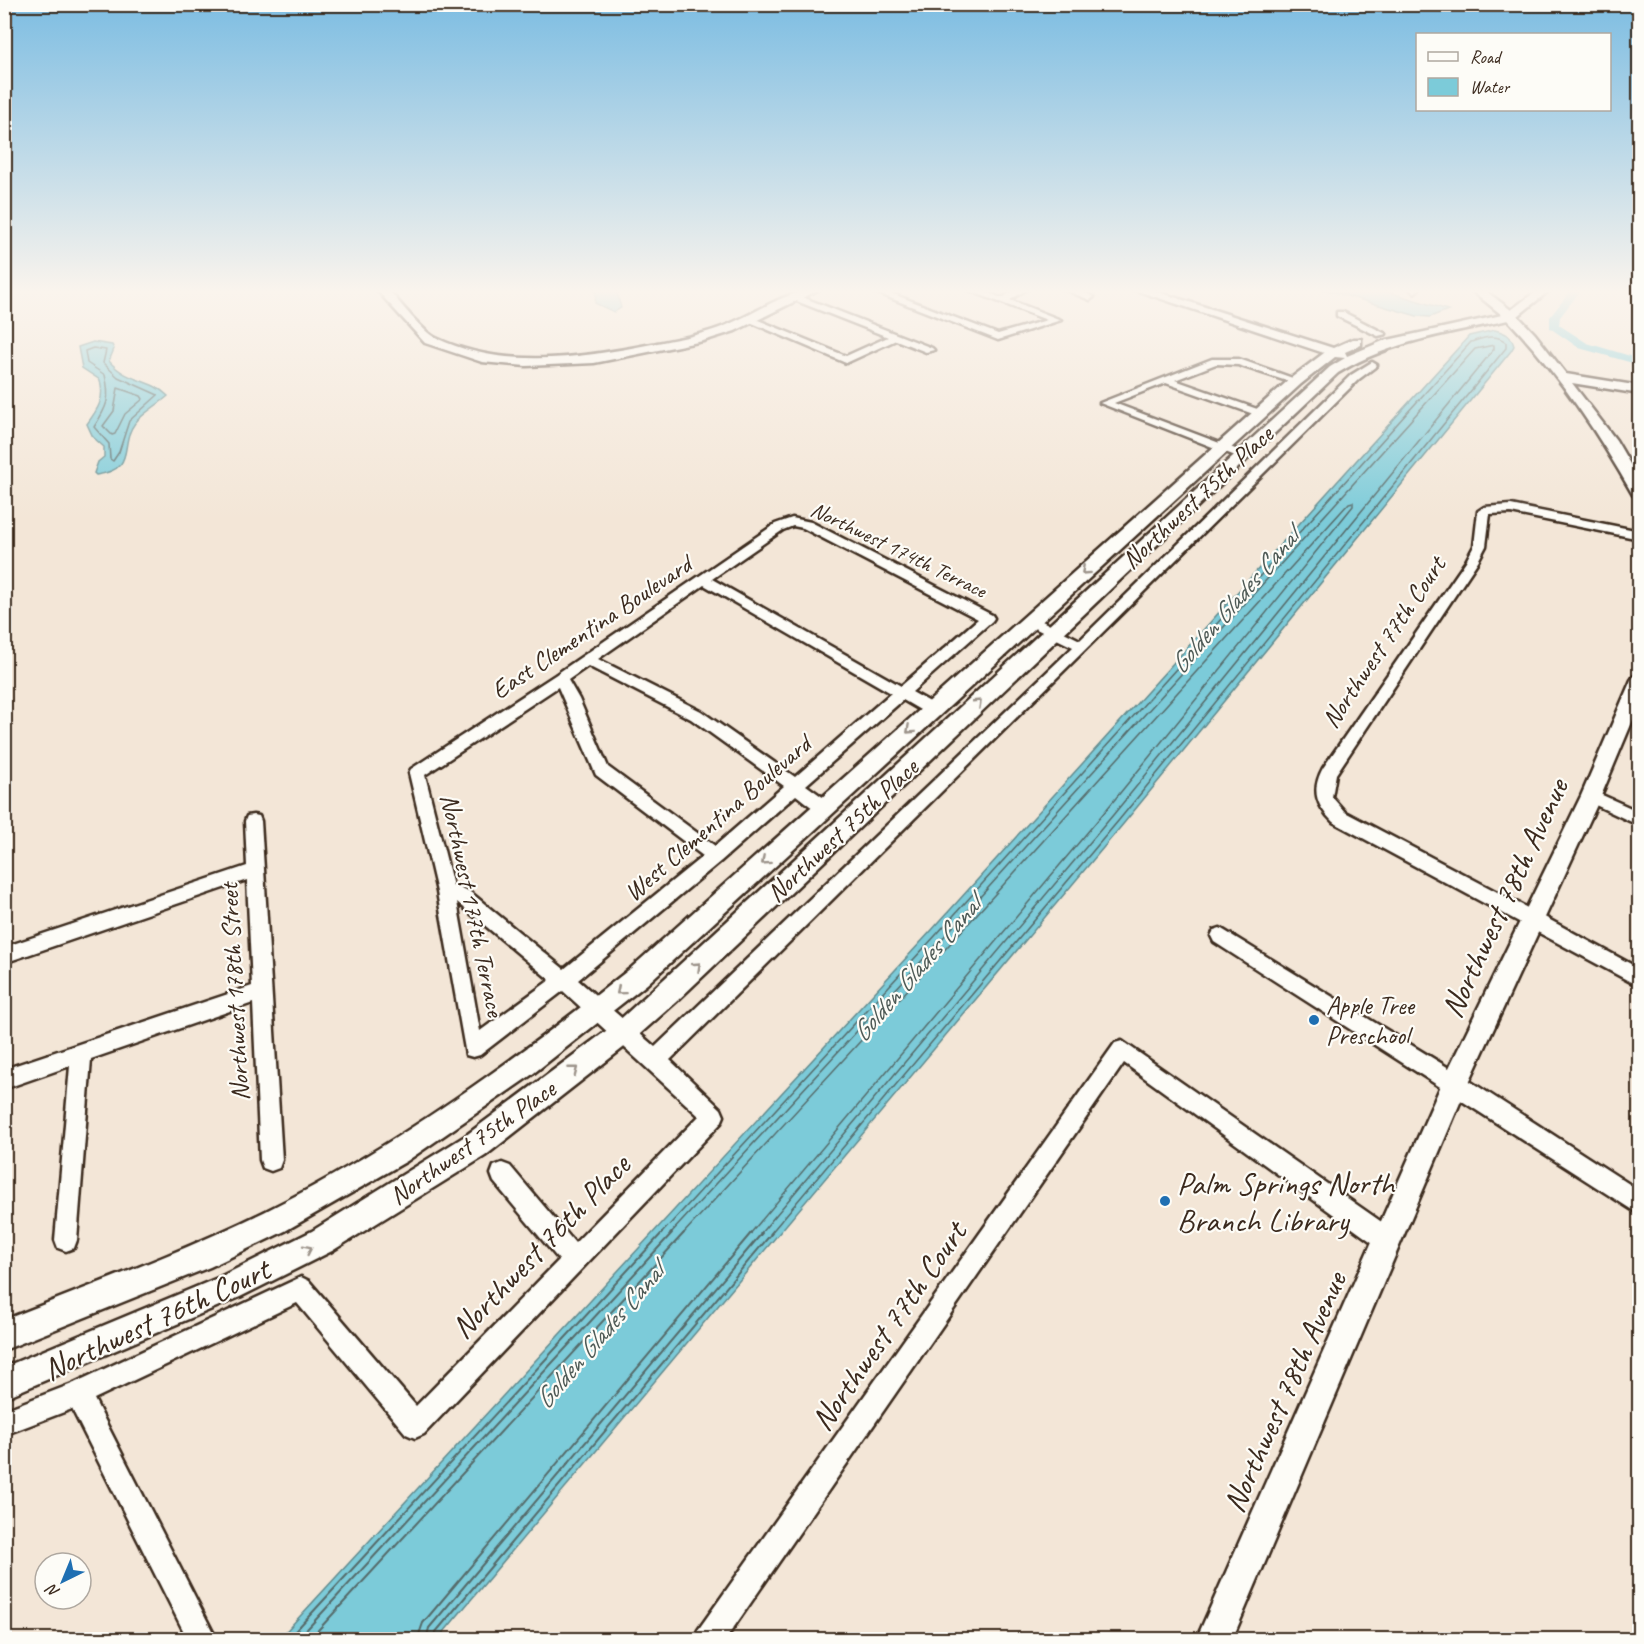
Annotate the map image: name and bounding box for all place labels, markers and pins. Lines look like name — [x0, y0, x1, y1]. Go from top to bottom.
place label: Apple Tree Preschool — [1326, 989, 1415, 1052]
marker: Apple Tree Preschool — [1307, 1013, 1321, 1027]
place label: Palm Springs North Branch Library — [1177, 1163, 1397, 1241]
marker: Palm Springs North Branch Library — [1158, 1194, 1172, 1208]

